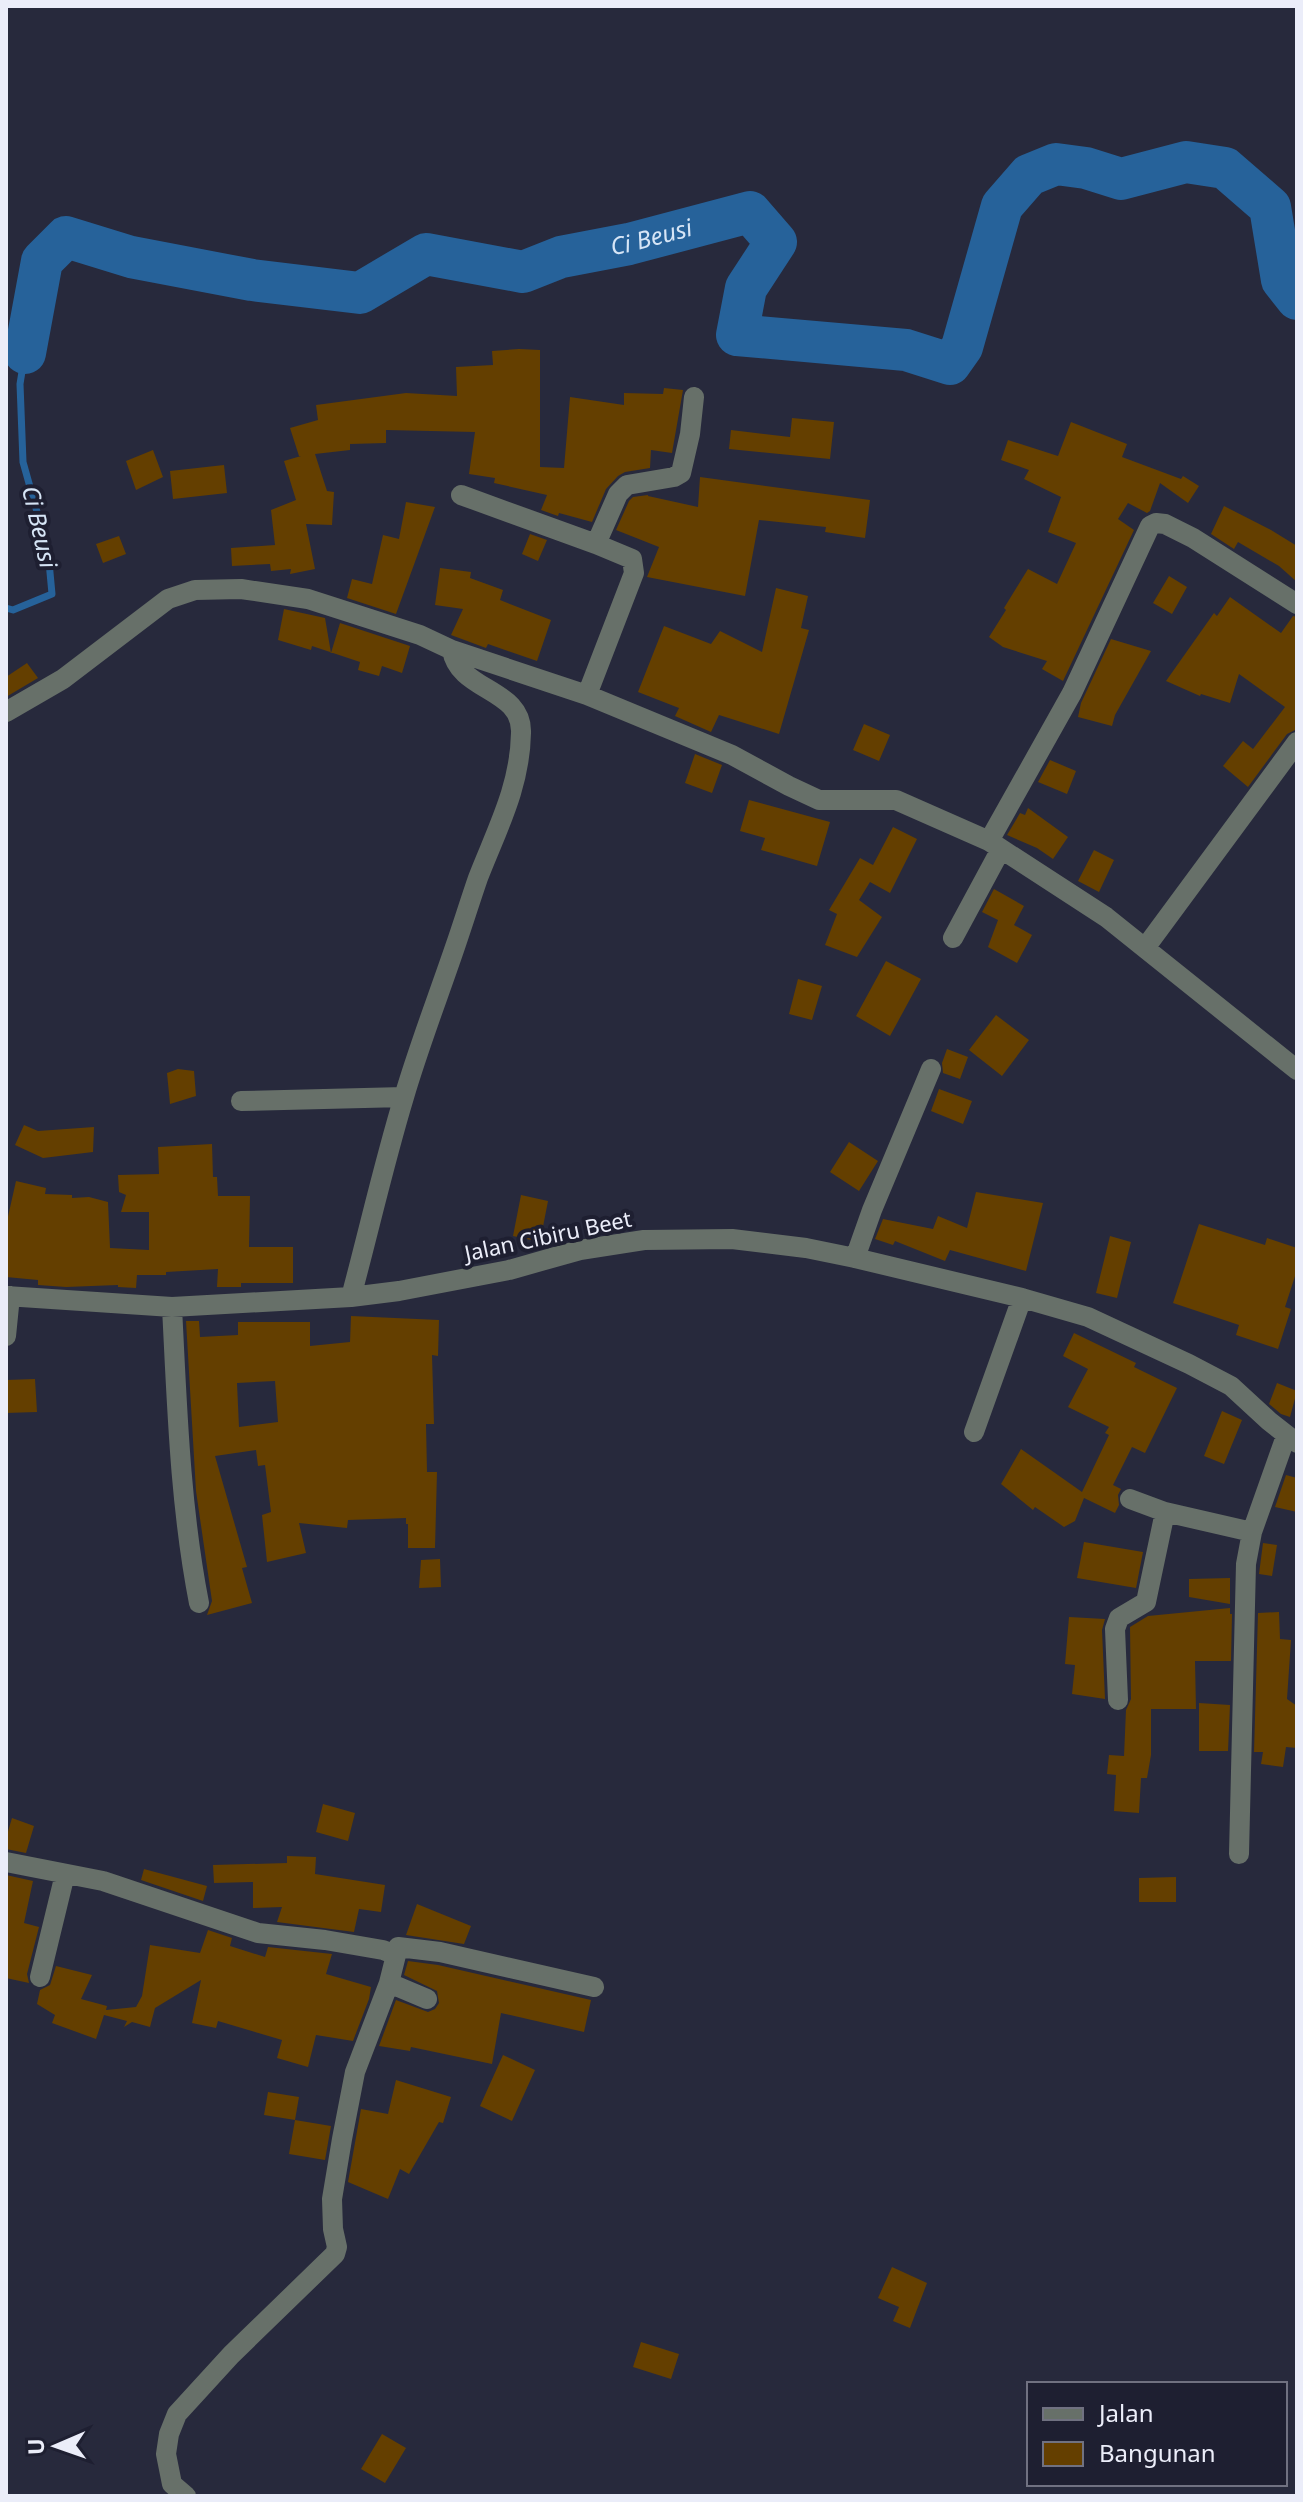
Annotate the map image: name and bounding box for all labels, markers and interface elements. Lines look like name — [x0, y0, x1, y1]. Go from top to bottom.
water label: Ci Beusi — [607, 210, 696, 262]
water label: Ci Beusi — [15, 482, 66, 572]
street label: Jalan Cibiru Beet — [460, 1203, 634, 1268]
legend — [1027, 2382, 1287, 2486]
text: Jalan — [1097, 2396, 1154, 2429]
north arrow — [16, 2406, 96, 2486]
text: Bangunan — [1099, 2436, 1216, 2469]
text: U — [20, 2438, 50, 2456]

